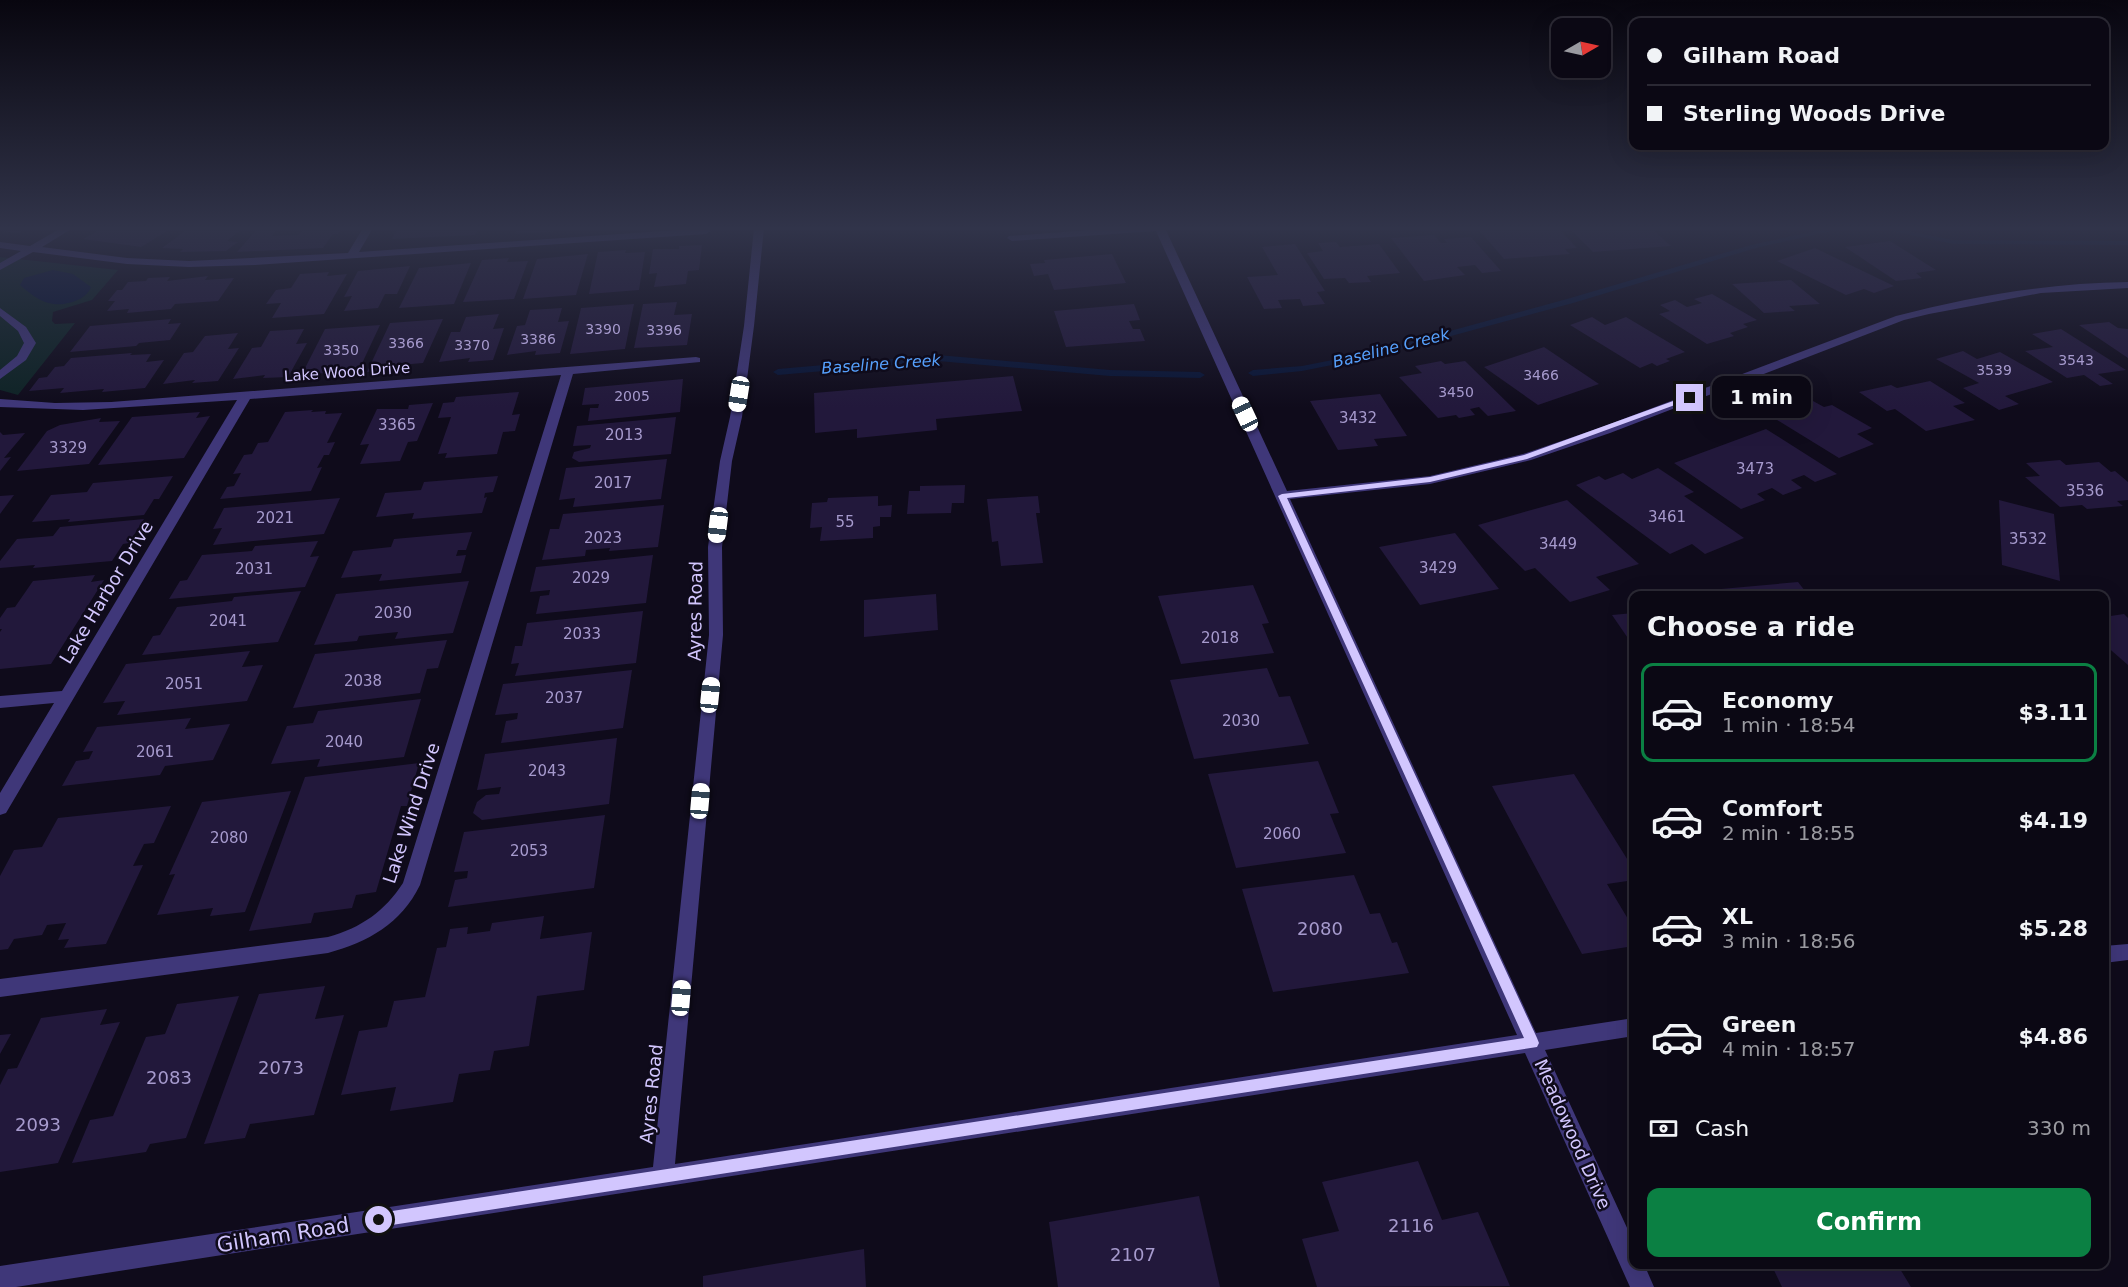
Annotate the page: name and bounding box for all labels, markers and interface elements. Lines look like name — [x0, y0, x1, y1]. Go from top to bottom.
north arrow — [1551, 18, 1611, 78]
map controls — [1551, 18, 1611, 78]
text: Gilham Road — [1683, 43, 1840, 68]
text: Sterling Woods Drive — [1683, 101, 1945, 126]
house number: 3390 — [585, 321, 621, 337]
house number: 3396 — [646, 322, 682, 338]
water label: Baseline Creek — [1331, 324, 1452, 372]
house number: 3386 — [520, 331, 556, 347]
house number: 3366 — [388, 335, 424, 351]
house number: 3370 — [454, 337, 490, 353]
house number: 3350 — [323, 342, 359, 358]
water label: Baseline Creek — [821, 350, 942, 378]
house number: 3543 — [2058, 352, 2094, 368]
street label: Lake Wood Drive — [283, 359, 411, 385]
house number: 3539 — [1976, 362, 2012, 378]
house number: 3466 — [1523, 367, 1559, 383]
car — [727, 375, 751, 413]
callout: 1 min — [1711, 377, 1810, 419]
house number: 3450 — [1438, 384, 1474, 400]
route end — [1676, 384, 1703, 411]
text: 1 min — [1730, 385, 1793, 409]
house number: 2005 — [614, 388, 650, 404]
car — [1229, 394, 1261, 434]
house number: 3432 — [1339, 409, 1377, 427]
house number: 3365 — [378, 416, 416, 434]
house number: 2013 — [605, 426, 643, 444]
house number: 3329 — [49, 439, 87, 457]
house number: 3473 — [1736, 460, 1774, 478]
house number: 2017 — [594, 474, 632, 492]
house number: 3536 — [2066, 482, 2104, 500]
car — [707, 506, 729, 544]
house number: 3461 — [1648, 508, 1686, 526]
house number: 2021 — [256, 509, 294, 527]
house number: 55 — [835, 513, 855, 531]
street label: Lake Harbor Drive — [55, 517, 157, 667]
house number: 2023 — [584, 529, 622, 547]
house number: 3532 — [2009, 530, 2047, 548]
house number: 3449 — [1539, 535, 1577, 553]
house number: 3429 — [1419, 559, 1457, 577]
house number: 2031 — [235, 560, 273, 578]
street label: Ayres Road — [684, 561, 706, 661]
house number: 2029 — [572, 569, 610, 587]
house number: 2030 — [374, 604, 412, 622]
text: Choose a ride — [1647, 611, 1855, 642]
house number: 2041 — [209, 612, 247, 630]
house number: 2033 — [563, 625, 601, 643]
house number: 2018 — [1201, 629, 1239, 647]
house number: 2038 — [344, 672, 382, 690]
house number: 2051 — [165, 675, 203, 693]
car — [699, 676, 721, 714]
icon: car — [1650, 686, 1704, 740]
text: Economy — [1722, 688, 1833, 713]
house number: 2037 — [545, 689, 583, 707]
text: $3.11 — [2018, 700, 2088, 725]
house number: 2030 — [1222, 712, 1260, 730]
text: 1 min · 18:54 — [1722, 713, 1856, 737]
house number: 2040 — [325, 733, 363, 751]
street label: Lake Wind Drive — [378, 740, 444, 886]
house number: 2061 — [136, 743, 174, 761]
house number: 2043 — [528, 762, 566, 780]
car — [689, 782, 711, 820]
icon: car — [1650, 794, 1704, 848]
text: Comfort — [1722, 796, 1822, 821]
text: $4.19 — [2018, 808, 2088, 833]
text: 2 min · 18:55 — [1722, 821, 1856, 845]
house number: 2060 — [1263, 825, 1301, 843]
house number: 2080 — [210, 829, 248, 847]
house number: 2053 — [510, 842, 548, 860]
icon: car — [1650, 902, 1704, 956]
text: XL — [1722, 904, 1753, 929]
text: $5.28 — [2018, 916, 2088, 941]
house number: 2080 — [1297, 918, 1343, 939]
text: 3 min · 18:56 — [1722, 929, 1856, 953]
car — [670, 979, 692, 1017]
icon: car — [1650, 1010, 1704, 1064]
text: Green — [1722, 1012, 1796, 1037]
text: $4.86 — [2018, 1024, 2088, 1049]
text: 4 min · 18:57 — [1722, 1037, 1856, 1061]
street label: Ayres Road — [635, 1043, 667, 1145]
street label: Meadowood Drive — [1530, 1056, 1616, 1212]
house number: 2073 — [258, 1057, 304, 1078]
house number: 2083 — [146, 1067, 192, 1088]
icon: cash — [1647, 1112, 1680, 1145]
house number: 2093 — [15, 1114, 61, 1135]
text: Cash — [1695, 1116, 1749, 1141]
text: 330 m — [2027, 1116, 2091, 1140]
button: Confirm — [1647, 1188, 2091, 1257]
route start — [365, 1206, 392, 1233]
street label: Gilham Road — [215, 1213, 351, 1257]
house number: 2116 — [1388, 1215, 1434, 1236]
house number: 2107 — [1110, 1244, 1156, 1265]

